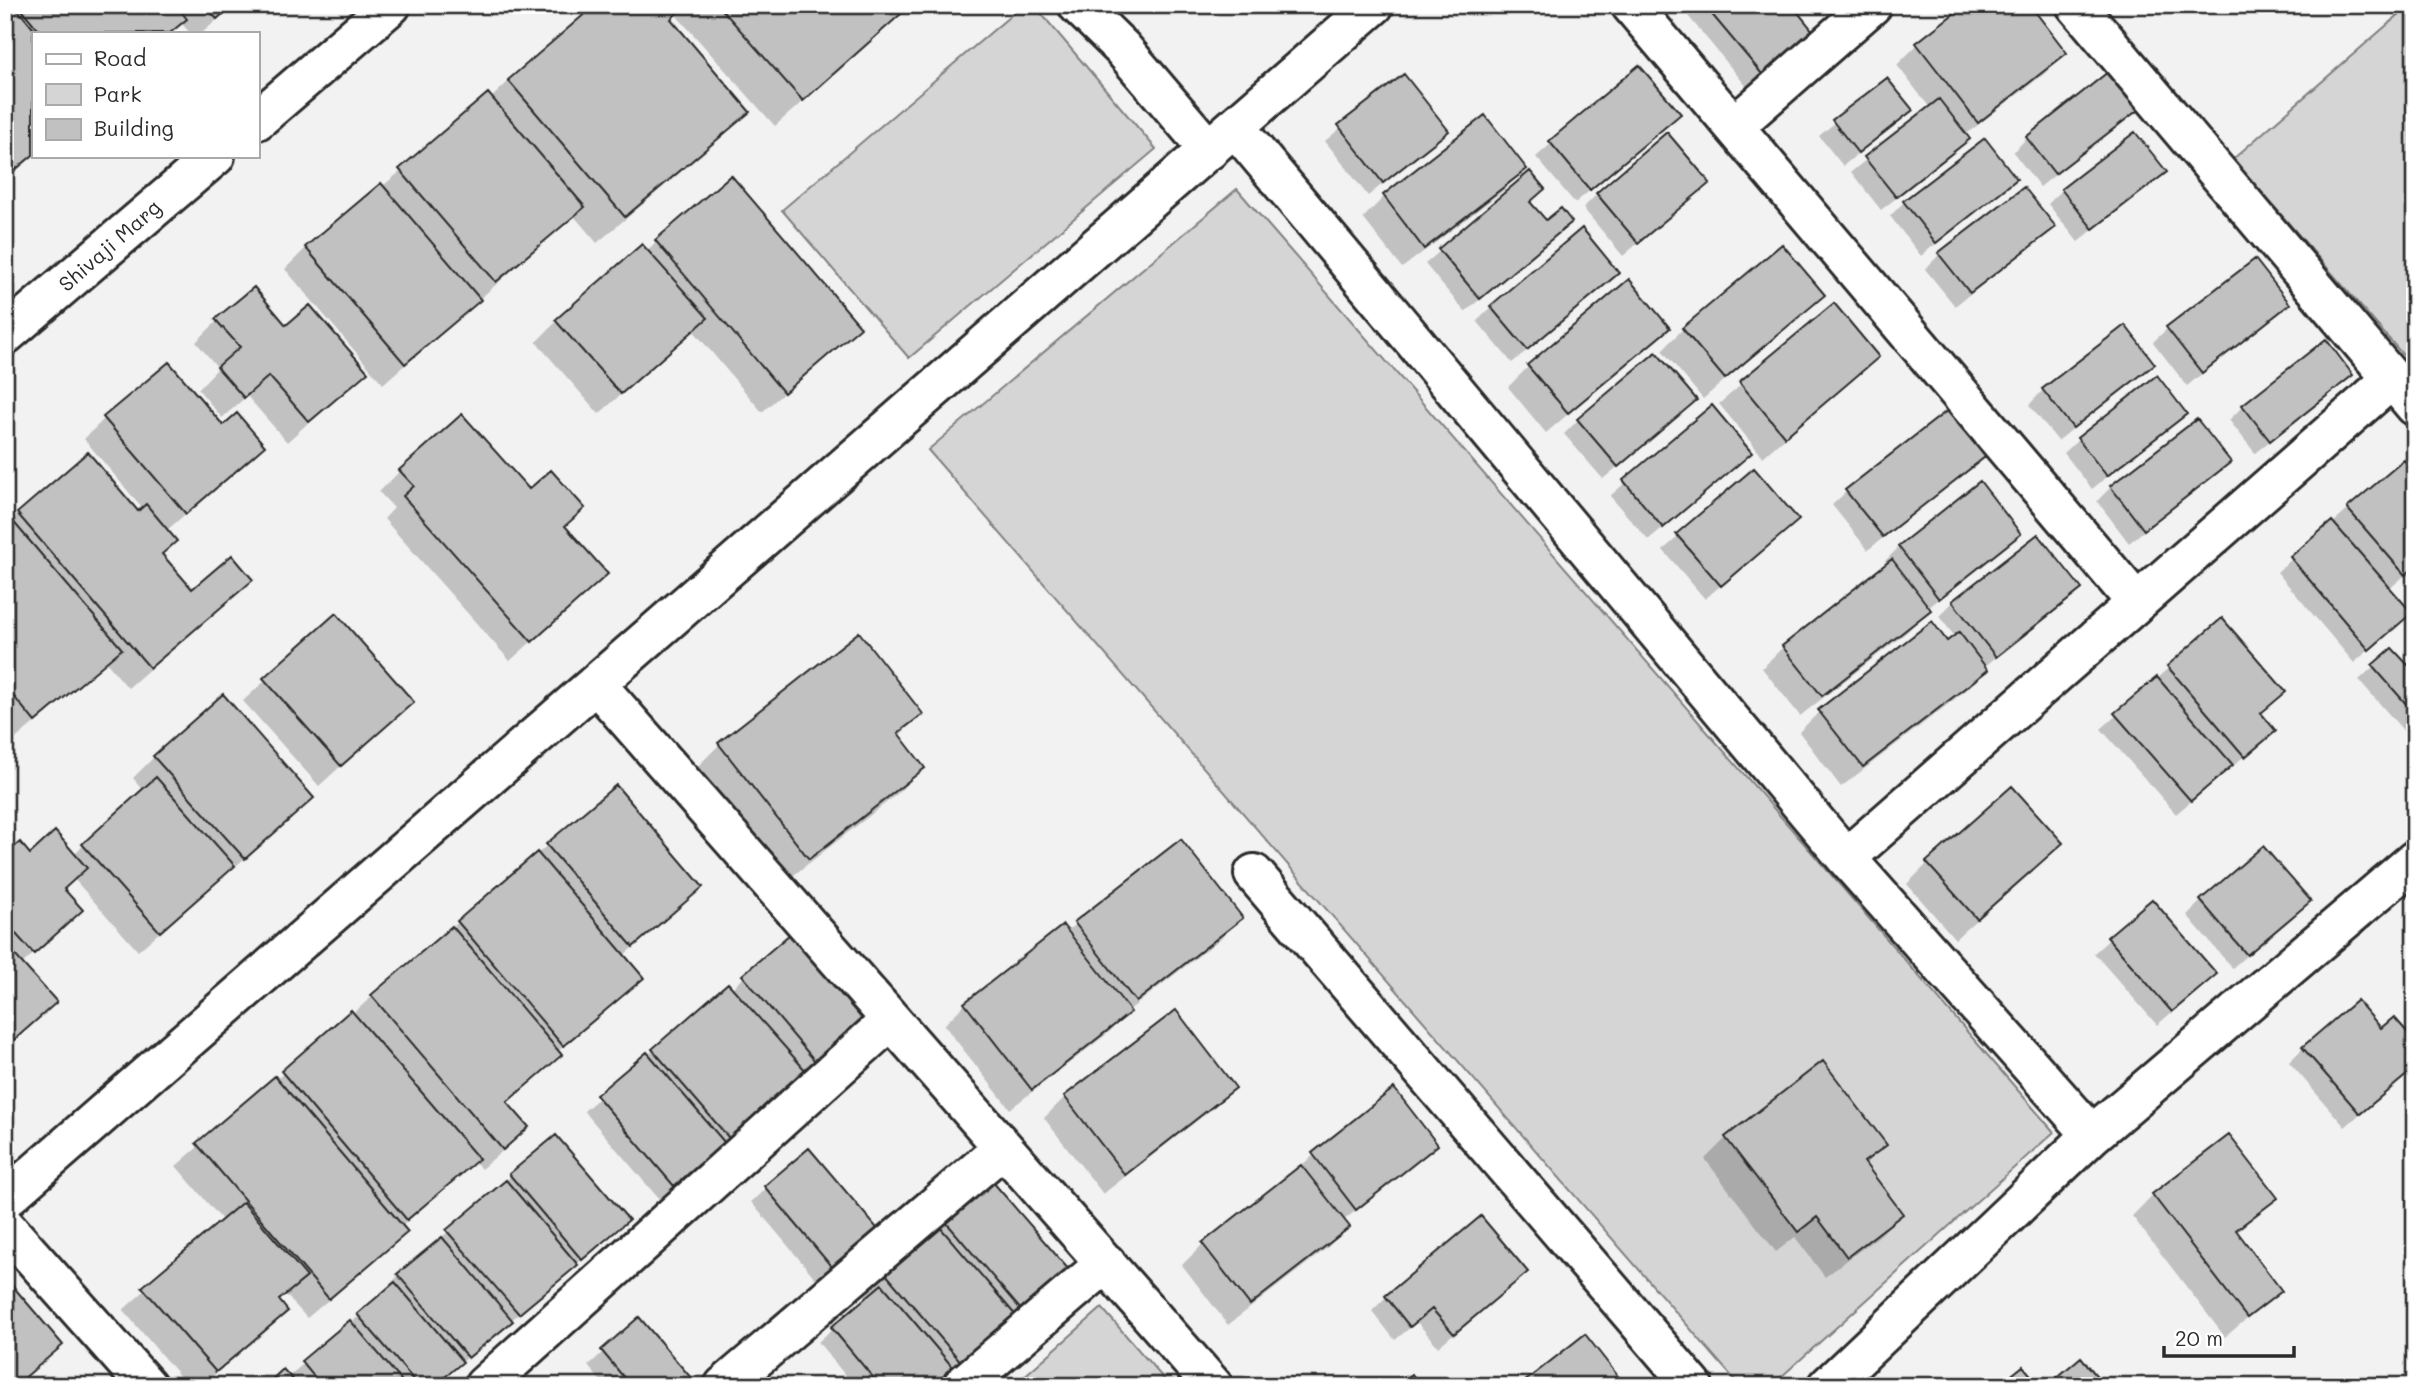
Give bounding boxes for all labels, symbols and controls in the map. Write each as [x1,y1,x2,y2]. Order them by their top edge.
legend [32,32,259,158]
text: Road [94,44,146,71]
text: Park [94,80,142,107]
text: Building [94,114,174,141]
street label: Shivaji Marg [52,193,166,297]
scale bar [2164,1314,2294,1358]
text: 20 m [2175,1324,2223,1351]

